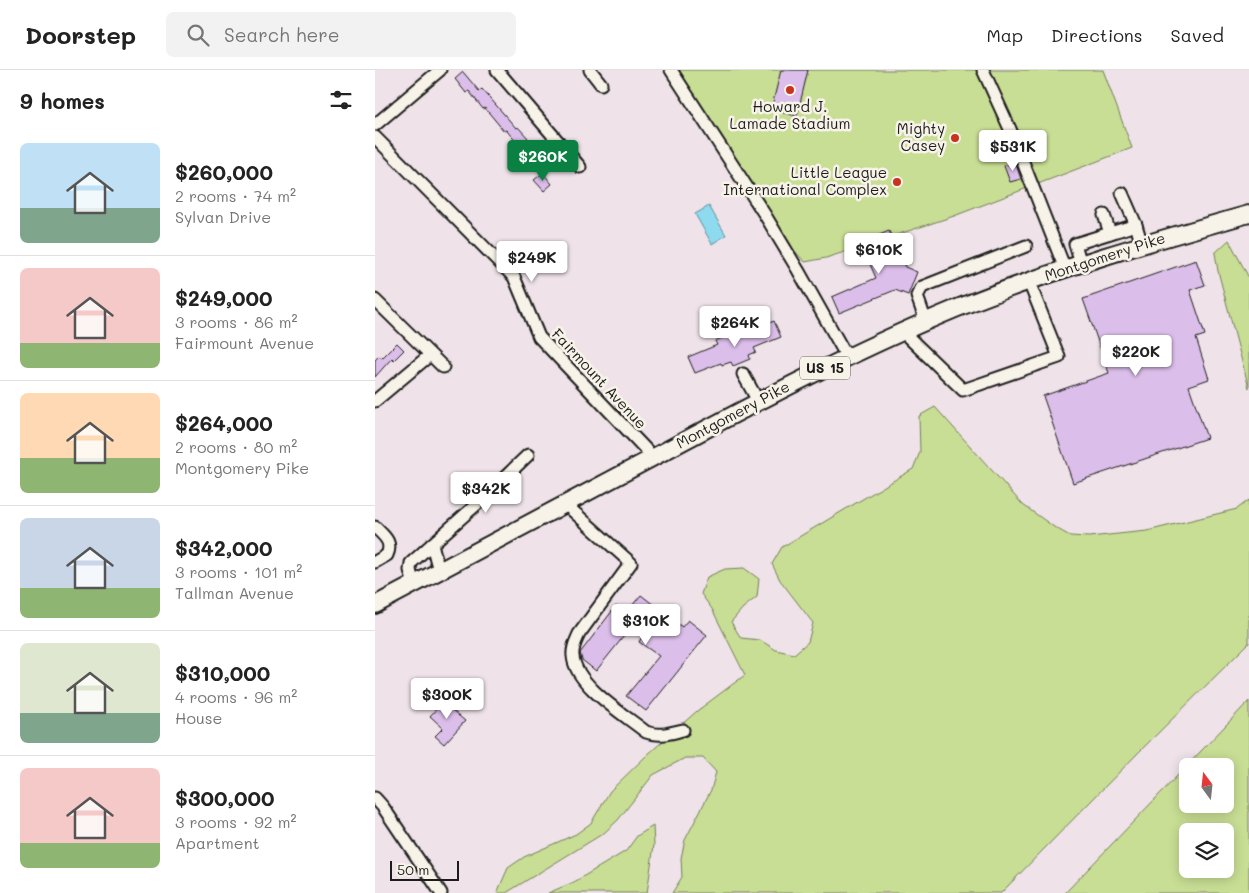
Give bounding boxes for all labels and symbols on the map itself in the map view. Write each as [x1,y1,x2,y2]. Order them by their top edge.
marker: Howard J. Lamade Stadium [784,84,796,96]
place label: Howard J. Lamade Stadium [730,96,850,133]
place label: Mighty Casey [897,118,945,155]
pin: $531K [978,129,1048,172]
marker: Mighty Casey [949,132,961,144]
pin: $260K [508,140,578,182]
place label: Little League International Complex [723,162,887,199]
marker: Little League International Complex [891,176,903,188]
street label: Montgomery Pike [1042,227,1168,285]
pin: $610K [844,232,914,275]
pin: $249K [497,240,567,283]
pin: $264K [700,306,770,348]
street label: Fairmount Avenue [548,324,652,433]
pin: $220K [1101,334,1171,377]
road number: US 15 [800,356,850,380]
street label: Montgomery Pike [672,376,793,452]
pin: $342K [451,472,521,514]
pin: $310K [611,604,681,646]
pin: $300K [412,678,482,720]
north arrow [1179,758,1234,812]
scale bar [390,858,459,881]

